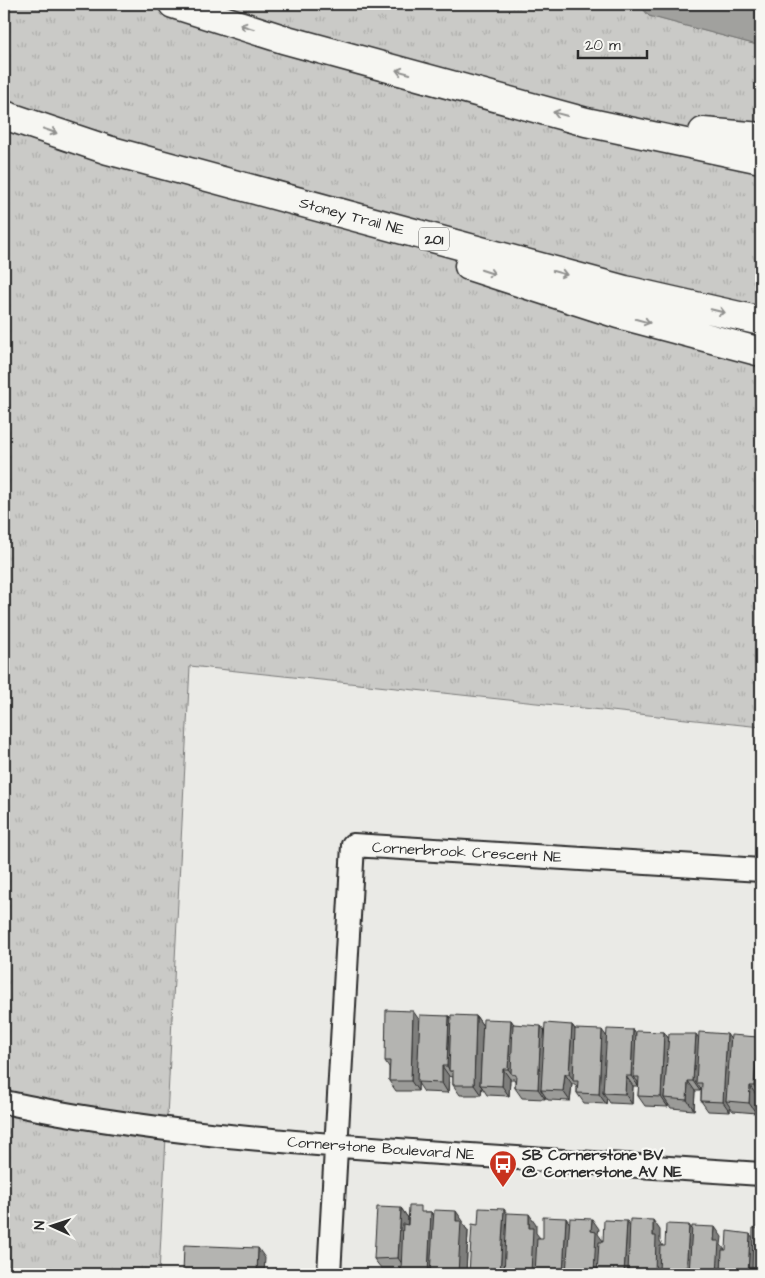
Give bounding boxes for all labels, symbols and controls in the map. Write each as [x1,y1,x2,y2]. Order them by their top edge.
one-way arrow [239,22,255,32]
scale bar [578,28,646,60]
text: 20 m [585,35,621,56]
one-way arrow [396,66,412,76]
one-way arrow [552,109,568,119]
one-way arrow [42,127,57,136]
street label: Stoney Trail NE [297,192,407,242]
road number: 201 [419,228,449,250]
one-way arrow [479,268,495,278]
one-way arrow [552,269,568,278]
one-way arrow [710,307,726,317]
one-way arrow [634,317,650,326]
street label: Cornerbrook Crescent NE [372,837,563,868]
street label: Cornerstone Boulevard NE [287,1131,475,1166]
place label: SB Cornerstone BV @ Cornerstone AV NE [521,1145,682,1183]
bus stop icon: SB Cornerstone BV @ Cornerstone AV NE [488,1149,518,1188]
north arrow [28,1200,78,1250]
text: N [30,1220,50,1230]

